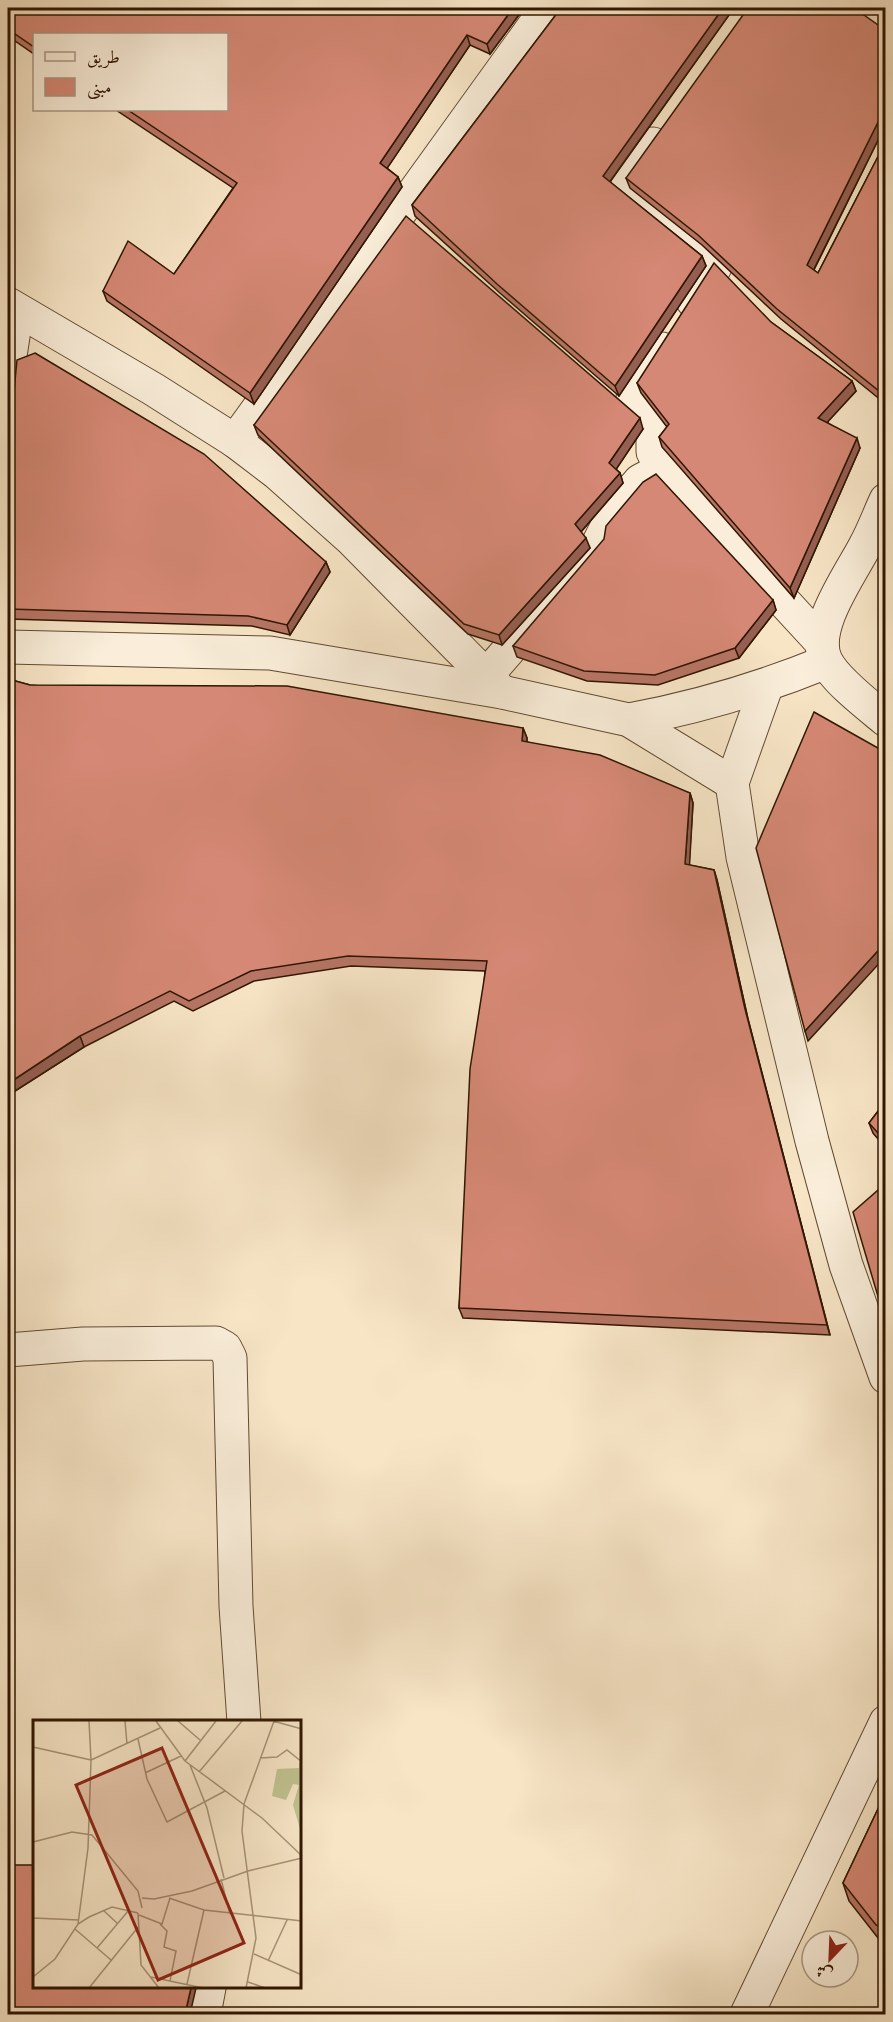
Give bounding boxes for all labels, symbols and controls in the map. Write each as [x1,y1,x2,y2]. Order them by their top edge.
legend [33,33,228,111]
text: طريق [87,45,120,69]
text: مبنى [87,75,112,100]
inset map [33,1720,302,1989]
north arrow [800,1929,860,1989]
text: ش [813,1959,836,1985]

